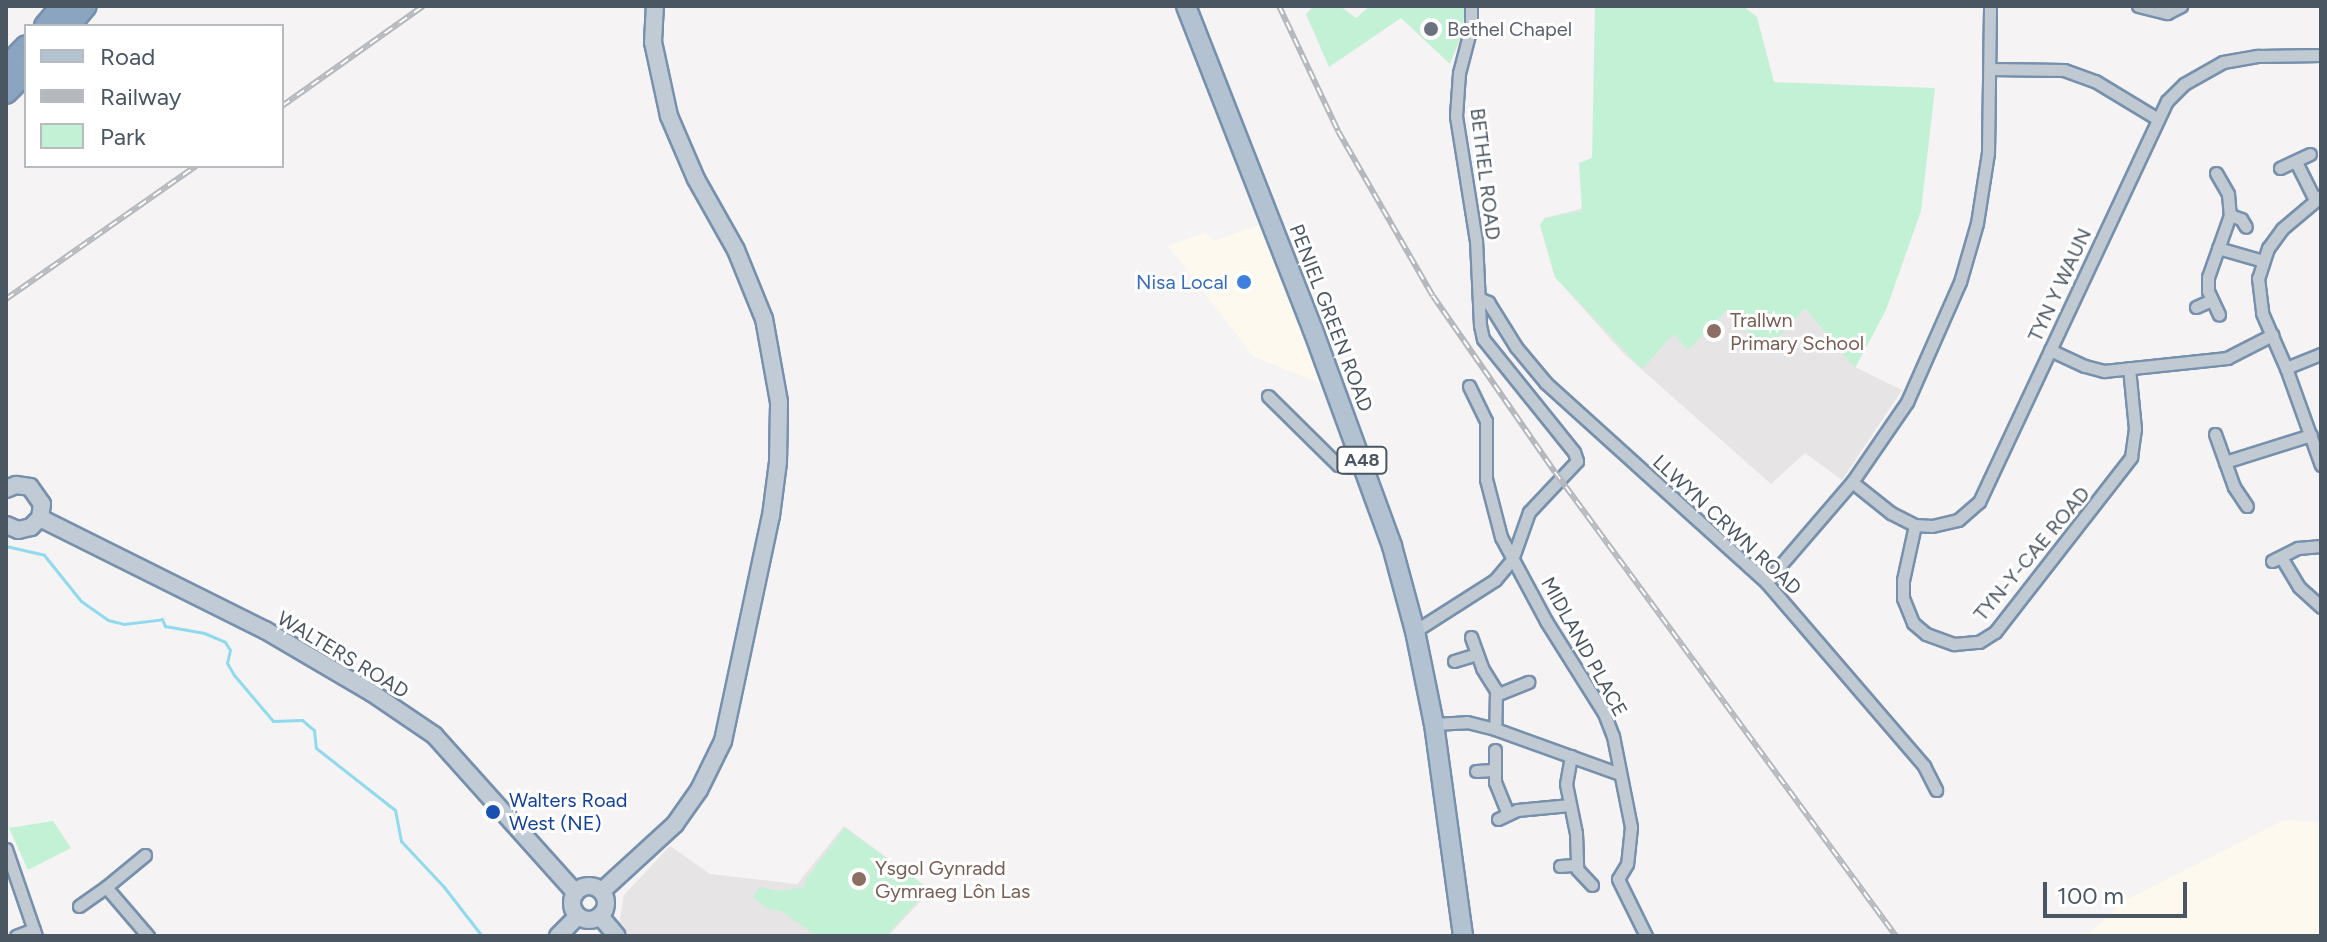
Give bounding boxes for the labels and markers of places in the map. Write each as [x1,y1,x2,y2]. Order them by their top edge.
place label: Bethel Chapel [1447,17,1572,41]
marker: Bethel Chapel [1422,20,1440,38]
place label: Nisa Local [1136,270,1228,294]
marker: Nisa Local [1235,273,1253,291]
place label: Trallwn Primary School [1730,308,1864,355]
marker: Trallwn Primary School [1705,322,1723,340]
place label: Walters Road West (NE) [509,788,627,835]
marker: Walters Road West (NE) [484,803,502,821]
place label: Ysgol Gynradd Gymraeg Lôn Las [875,856,1030,903]
marker: Ysgol Gynradd Gymraeg Lôn Las [850,870,868,888]

